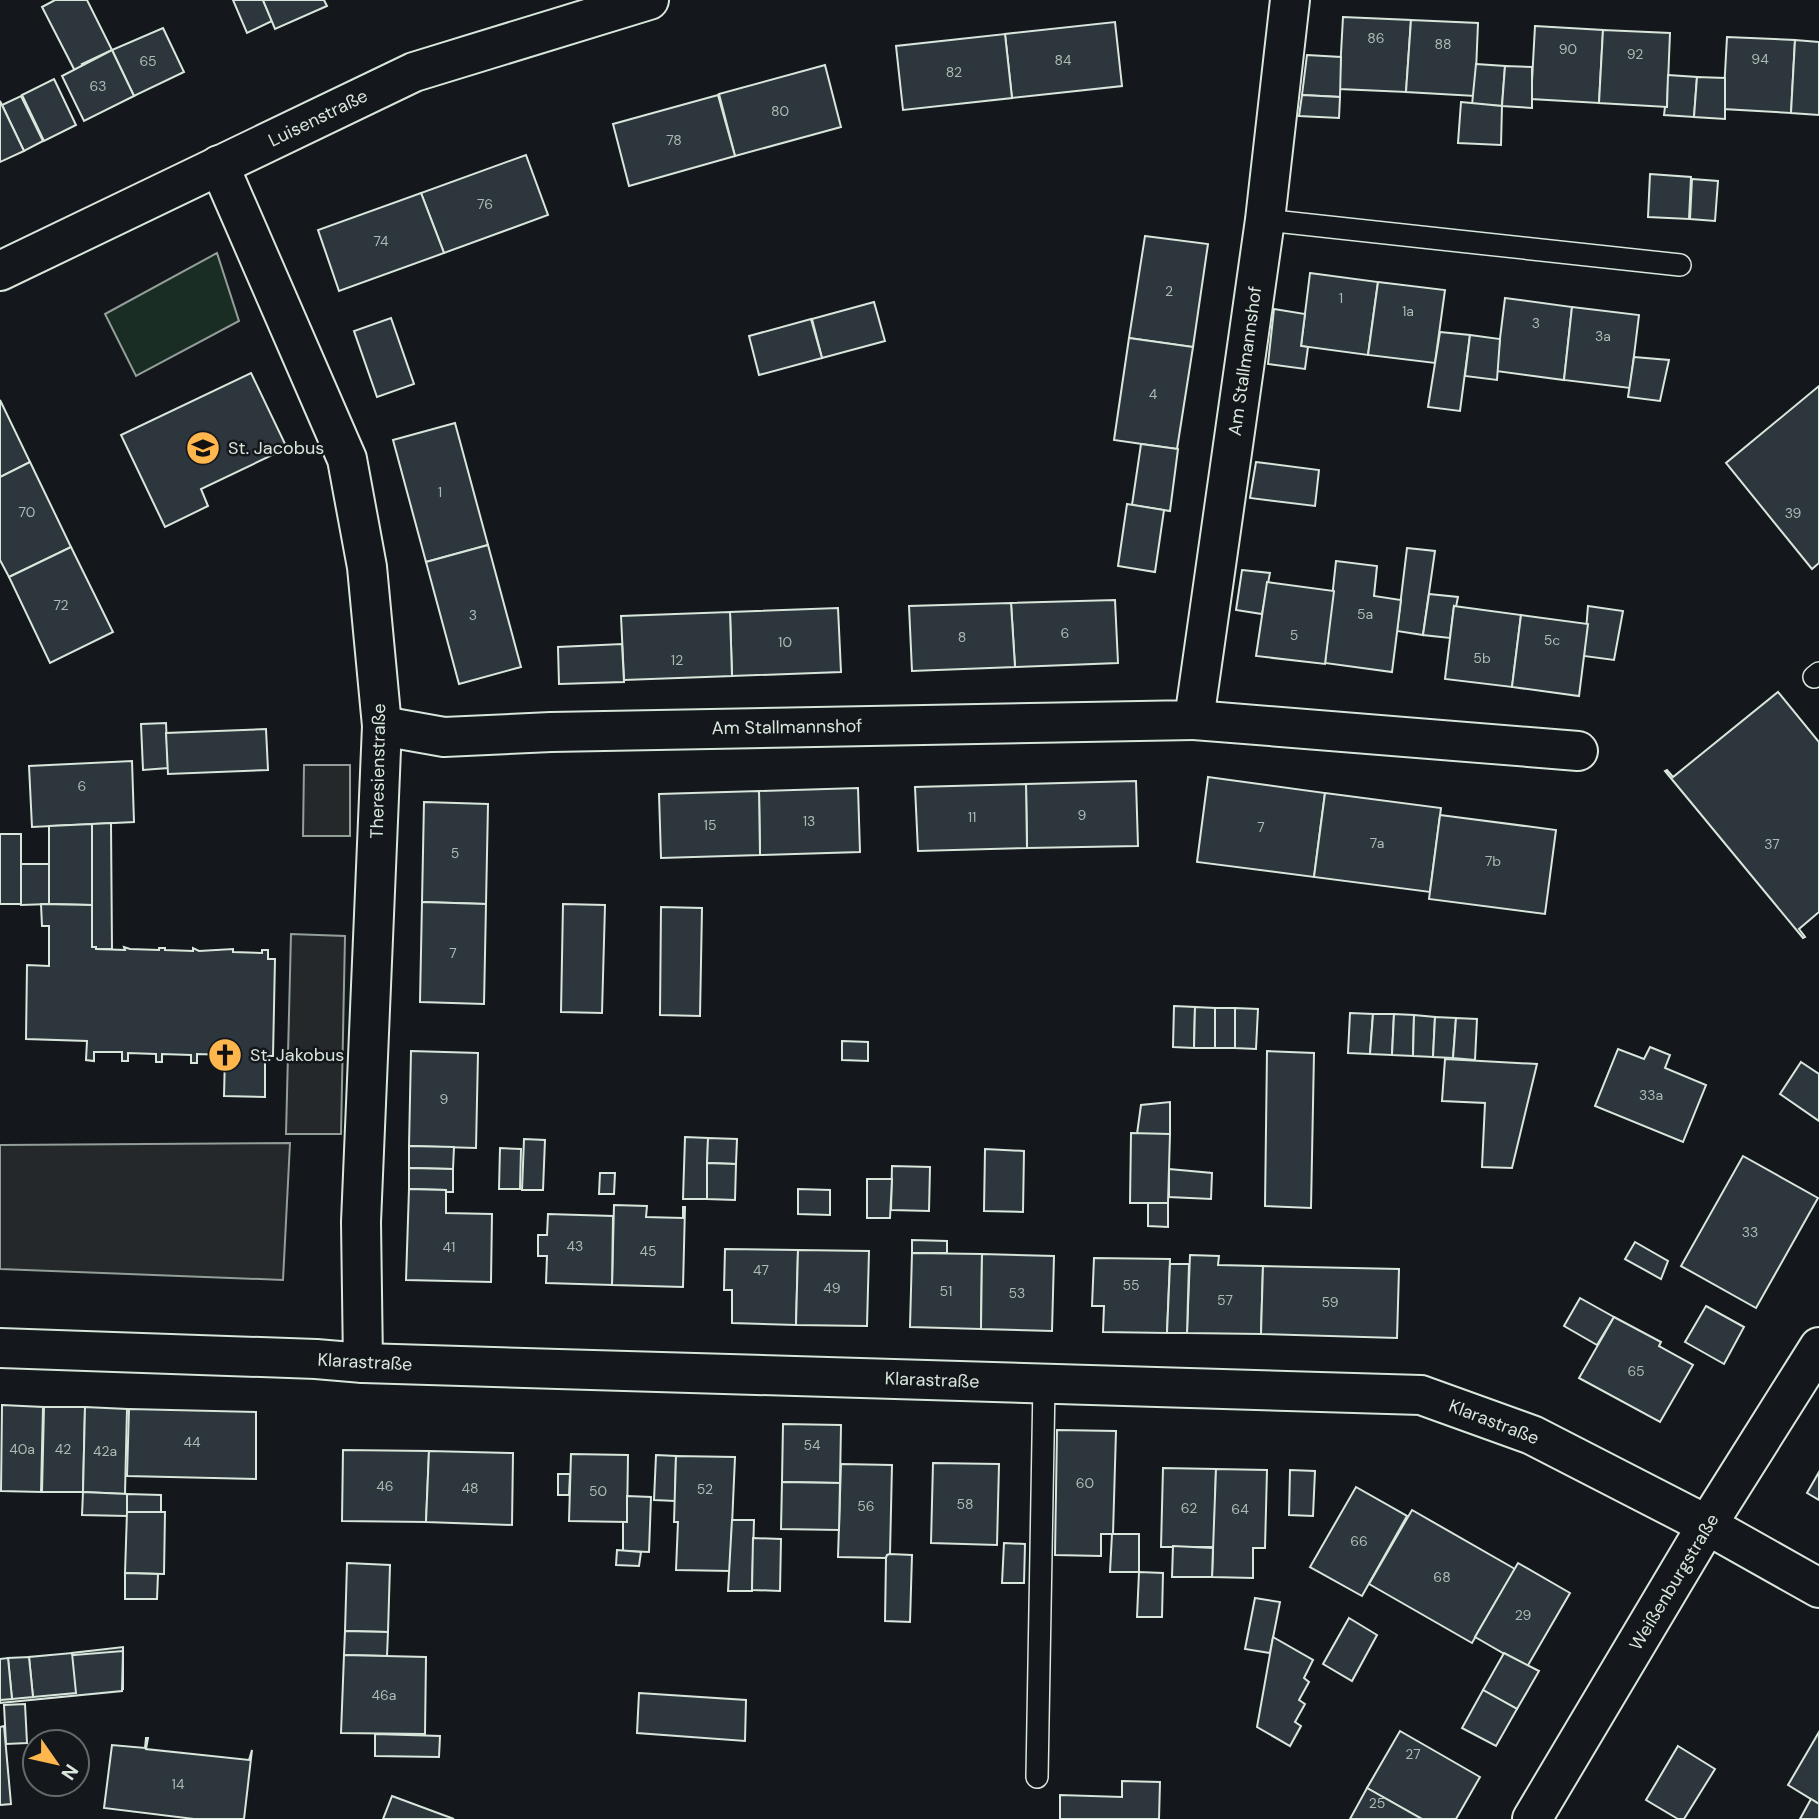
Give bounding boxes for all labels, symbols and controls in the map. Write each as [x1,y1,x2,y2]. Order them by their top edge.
house number: 86 [1367,29,1385,47]
house number: 88 [1434,35,1452,53]
house number: 90 [1559,40,1577,58]
house number: 92 [1627,45,1643,63]
house number: 94 [1751,50,1769,68]
house number: 84 [1054,51,1072,69]
house number: 65 [139,52,157,70]
house number: 82 [946,63,962,81]
house number: 63 [89,77,107,95]
street label: Luisenstraße [264,84,372,152]
house number: 80 [771,102,789,120]
house number: 78 [666,131,682,149]
house number: 76 [477,195,493,213]
house number: 74 [373,232,389,250]
house number: 2 [1165,282,1173,300]
street label: Am Stallmannshof [1223,285,1267,437]
house number: 1 [1339,289,1343,307]
house number: 1a [1402,302,1414,320]
house number: 3 [1532,314,1540,332]
house number: 3a [1595,327,1611,345]
house number: 4 [1149,385,1158,403]
school or university icon: St. Jacobus [184,429,222,467]
place label: St. Jacobus [228,436,324,460]
house number: 1 [438,483,442,501]
house number: 70 [19,503,35,521]
house number: 39 [1785,504,1802,522]
house number: 72 [53,596,69,614]
house number: 5a [1357,605,1373,623]
house number: 3 [469,606,477,624]
house number: 6 [1061,624,1069,642]
house number: 5 [1290,626,1298,644]
house number: 8 [958,628,966,646]
house number: 5c [1544,631,1560,649]
house number: 10 [778,633,792,651]
house number: 5b [1473,649,1491,667]
house number: 12 [671,651,683,669]
street label: Theresienstraße [365,703,391,839]
street label: Am Stallmannshof [711,714,863,740]
house number: 6 [78,777,86,795]
house number: 9 [1078,806,1087,824]
house number: 11 [968,808,976,826]
house number: 13 [803,812,815,830]
house number: 15 [704,816,716,834]
house number: 7 [1257,818,1265,836]
house number: 7a [1370,834,1384,852]
house number: 37 [1764,835,1780,853]
house number: 5 [451,844,459,862]
house number: 7b [1485,852,1501,870]
house number: 7 [449,944,457,962]
church icon: St. Jakobus [206,1036,244,1074]
place label: St. Jakobus [250,1043,344,1067]
house number: 33a [1639,1086,1663,1104]
house number: 9 [440,1090,449,1108]
house number: 33 [1742,1223,1758,1241]
house number: 43 [567,1237,583,1255]
house number: 41 [443,1238,455,1256]
house number: 45 [639,1242,657,1260]
house number: 47 [753,1261,769,1279]
house number: 55 [1122,1276,1140,1294]
house number: 49 [823,1279,841,1297]
house number: 51 [940,1282,952,1300]
house number: 53 [1009,1284,1025,1302]
house number: 57 [1217,1291,1233,1309]
house number: 59 [1322,1293,1339,1311]
street label: Klarastraße [317,1348,413,1376]
house number: 65 [1627,1362,1645,1380]
street label: Klarastraße [884,1366,980,1394]
street label: Klarastraße [1445,1394,1543,1450]
house number: 44 [184,1433,201,1451]
house number: 54 [803,1436,821,1454]
house number: 40a [9,1440,35,1458]
house number: 42 [55,1440,71,1458]
house number: 42a [93,1442,117,1460]
house number: 60 [1076,1474,1094,1492]
house number: 46 [376,1477,394,1495]
house number: 48 [461,1479,479,1497]
house number: 52 [697,1480,713,1498]
house number: 50 [589,1482,607,1500]
house number: 58 [956,1495,974,1513]
house number: 56 [857,1497,875,1515]
house number: 62 [1181,1499,1197,1517]
house number: 64 [1231,1500,1249,1518]
street label: Weißenburgstraße [1624,1509,1724,1655]
house number: 66 [1350,1532,1368,1550]
house number: 68 [1433,1568,1451,1586]
house number: 29 [1515,1606,1532,1624]
house number: 46a [372,1686,396,1704]
north arrow [21,1728,91,1798]
house number: 27 [1405,1745,1421,1763]
text: N [55,1759,84,1785]
house number: 14 [172,1775,185,1793]
house number: 25 [1369,1794,1385,1812]

